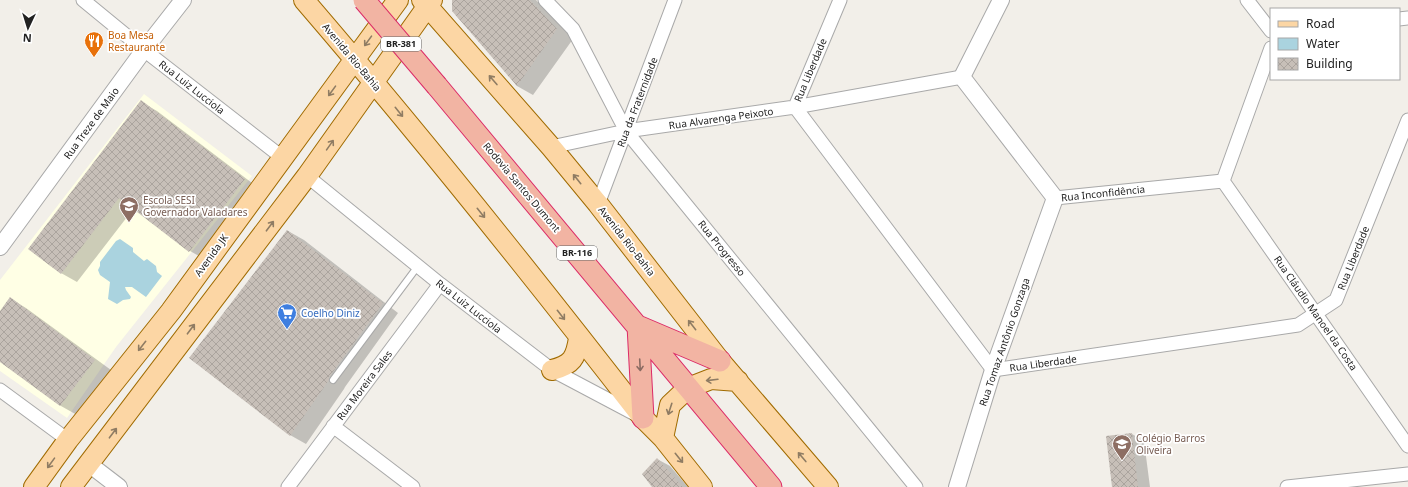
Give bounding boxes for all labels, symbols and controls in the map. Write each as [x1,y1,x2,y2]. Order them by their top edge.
north arrow [8,8,48,48]
legend [1270,8,1400,80]
text: Road [1306,15,1335,32]
street label: Avenida Rio-Bahia [319,20,385,94]
place label: Boa Mesa Restaurante [108,28,165,54]
restaurant icon: Boa Mesa Restaurante [83,30,105,58]
text: N [22,31,32,46]
one-way arrow [364,35,372,46]
text: Water [1306,35,1340,52]
street label: Rua Liberdade [790,36,830,104]
road number: BR-381 [381,37,421,51]
street label: Rua da Fraternidade [613,55,661,149]
text: Building [1306,55,1353,72]
street label: Rua Luiz Lucciola [156,57,228,117]
one-way arrow [488,75,497,86]
street label: Rua Treze de Maio [60,84,122,162]
one-way arrow [328,85,336,96]
street label: Rua Alvarenga Peixoto [668,104,774,132]
one-way arrow [394,107,403,117]
one-way arrow [326,139,334,150]
street label: Rodovia Santos Dumont [480,139,564,235]
one-way arrow [573,173,582,184]
street label: Rua Inconfidência [1060,182,1146,204]
place label: Escola SESI Governador Valadares [143,193,248,219]
school or university icon: Escola SESI Governador Valadares [118,195,140,223]
street label: Avenida Rio-Bahia [595,203,659,279]
one-way arrow [476,207,485,218]
street label: Rua Progresso [695,217,749,279]
one-way arrow [266,220,274,231]
street label: Rua Liberdade [1334,224,1372,292]
street label: Avenida JK [191,230,232,279]
road number: BR-116 [557,246,597,260]
street label: Rua Cláudio Manoel da Costa [1271,253,1361,373]
street label: Rua Luiz Lucciola [433,276,505,336]
street label: Rua Tomaz Antônio Gonzaga [975,276,1033,408]
supermarket icon: Coelho Diniz [276,302,298,330]
place label: Coelho Diniz [301,306,360,320]
one-way arrow [557,309,566,320]
one-way arrow [688,320,697,331]
one-way arrow [187,324,195,335]
one-way arrow [138,341,147,352]
street label: Rua Moreira Sales [333,347,395,423]
street label: Rua Liberdade [1009,351,1078,375]
one-way arrow [637,358,644,371]
one-way arrow [706,377,719,384]
one-way arrow [665,403,673,415]
one-way arrow [108,427,117,438]
place label: Colégio Barros Oliveira [1136,431,1205,457]
school or university icon: Colégio Barros Oliveira [1111,433,1133,461]
one-way arrow [798,452,807,463]
one-way arrow [675,453,684,464]
one-way arrow [47,458,55,469]

